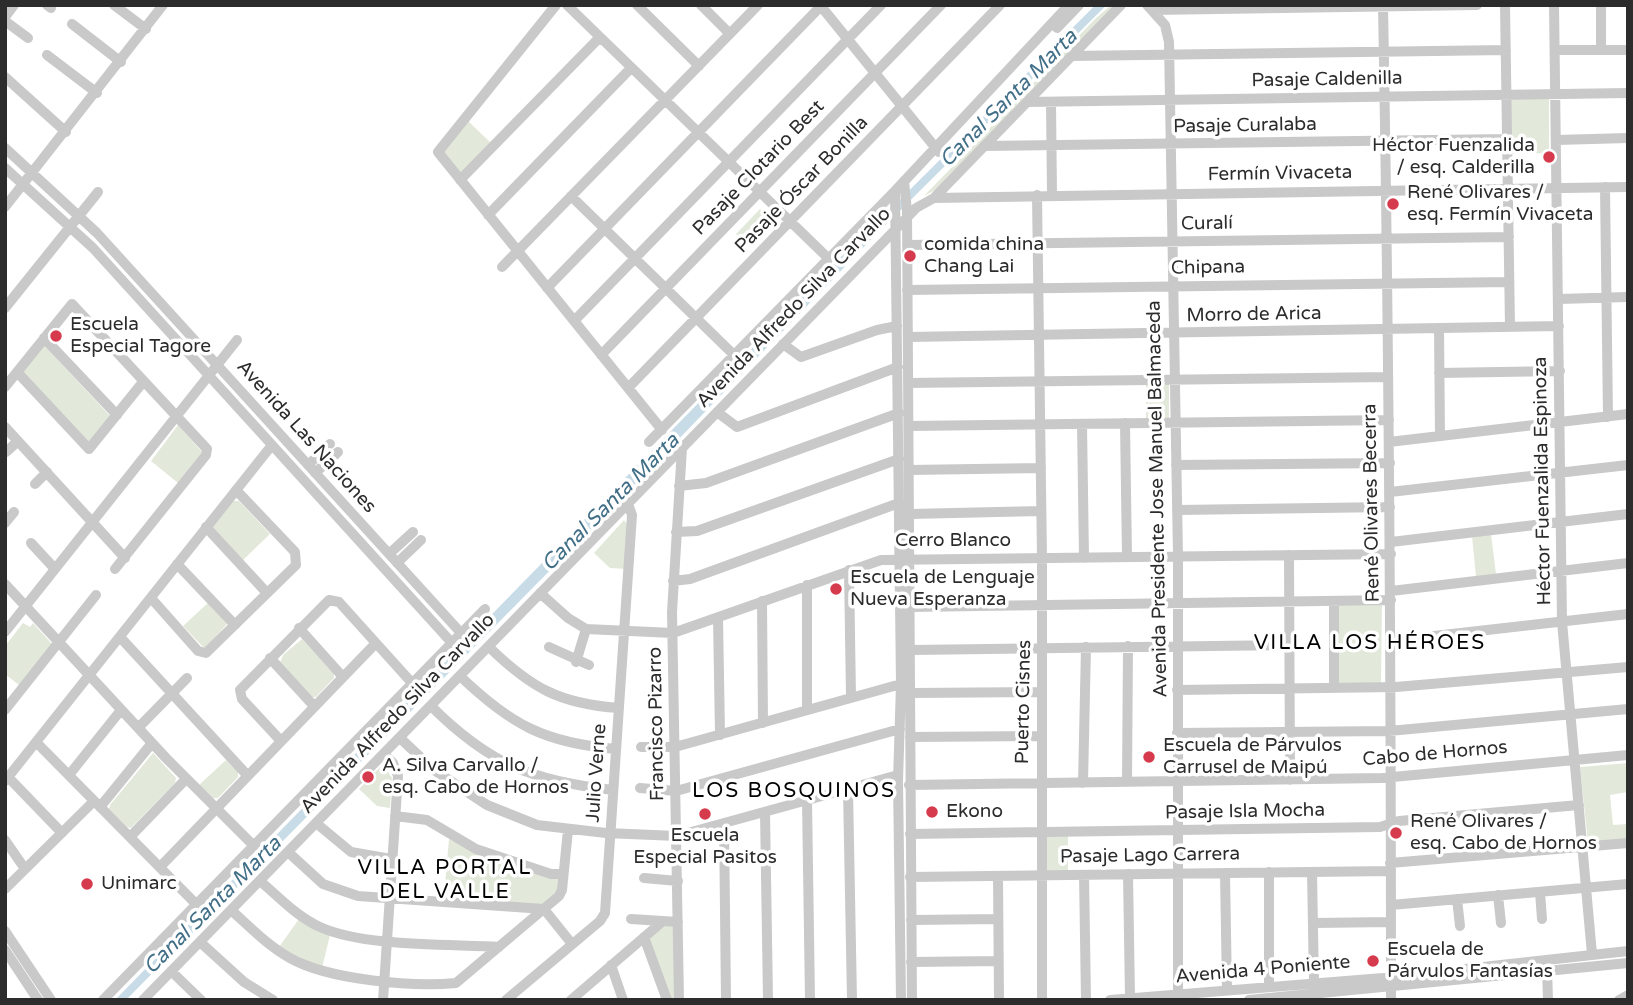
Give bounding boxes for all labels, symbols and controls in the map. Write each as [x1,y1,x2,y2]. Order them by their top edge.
water label: Canal Santa Marta [935,25,1083,173]
street label: Pasaje Caldenilla [1251,67,1403,93]
street label: Pasaje Clotario Best [689,96,829,240]
street label: Pasaje Óscar Bonilla [731,112,873,258]
street label: Pasaje Curalaba [1173,113,1317,139]
place label: Héctor Fuenzalida / esq. Calderilla [1372,135,1535,179]
marker: Héctor Fuenzalida / esq. Calderilla [1541,149,1557,165]
street label: Fermín Vivaceta [1208,161,1352,187]
place label: René Olivares / esq. Fermín Vivaceta [1407,182,1593,226]
marker: René Olivares / esq. Fermín Vivaceta [1385,196,1401,212]
street label: Avenida Alfredo Silva Carvallo [692,203,896,413]
street label: Curalí [1181,212,1233,236]
place label: comida china Chang Lai [924,234,1044,278]
marker: comida china Chang Lai [902,248,918,264]
street label: Chipana [1171,256,1245,280]
street label: Avenida Presidente Jose Manuel Balmaceda [1143,300,1173,698]
street label: Morro de Arica [1186,302,1322,328]
place label: Escuela Especial Tagore [70,314,211,358]
marker: Escuela Especial Tagore [48,328,64,344]
street label: Avenida Las Naciones [231,356,381,518]
street label: Héctor Fuenzalida Espinoza [1529,356,1557,606]
street label: René Olivares Becerra [1359,404,1385,602]
water label: Canal Santa Marta [537,429,685,577]
street label: Cerro Blanco [895,530,1011,552]
place label: Escuela de Lenguaje Nueva Esperanza [850,567,1035,611]
marker: Escuela de Lenguaje Nueva Esperanza [828,581,844,597]
street label: Avenida Alfredo Silva Carvallo [296,609,500,819]
district label: VILLA LOS HÉROES [1256,630,1484,656]
street label: Puerto Cisnes [1012,640,1036,764]
street label: Francisco Pizarro [644,647,670,801]
street label: Julio Verne [582,723,612,823]
place label: Escuela de Párvulos Carrusel de Maipú [1163,735,1342,779]
street label: Cabo de Hornos [1362,736,1508,772]
marker: Escuela de Párvulos Carrusel de Maipú [1141,749,1157,765]
place label: A. Silva Carvallo / esq. Cabo de Hornos [382,755,569,799]
marker: A. Silva Carvallo / esq. Cabo de Hornos [360,769,376,785]
district label: LOS BOSQUINOS [694,778,894,804]
street label: Pasaje Isla Mocha [1165,799,1325,825]
place label: Ekono [946,801,1003,823]
marker: Ekono [924,804,940,820]
marker: Escuela Especial Pasitos [697,806,713,822]
place label: René Olivares / esq. Cabo de Hornos [1410,811,1597,855]
place label: Escuela Especial Pasitos [633,825,777,869]
marker: René Olivares / esq. Cabo de Hornos [1388,825,1404,841]
water label: Canal Santa Marta [139,832,287,980]
street label: Pasaje Lago Carrera [1060,843,1240,869]
district label: VILLA PORTAL DEL VALLE [359,855,531,905]
place label: Unimarc [101,873,177,895]
marker: Unimarc [79,876,95,892]
place label: Escuela de Párvulos Fantasías [1387,939,1553,983]
street label: Avenida 4 Poniente [1175,951,1351,989]
marker: Escuela de Párvulos Fantasías [1365,953,1381,969]

